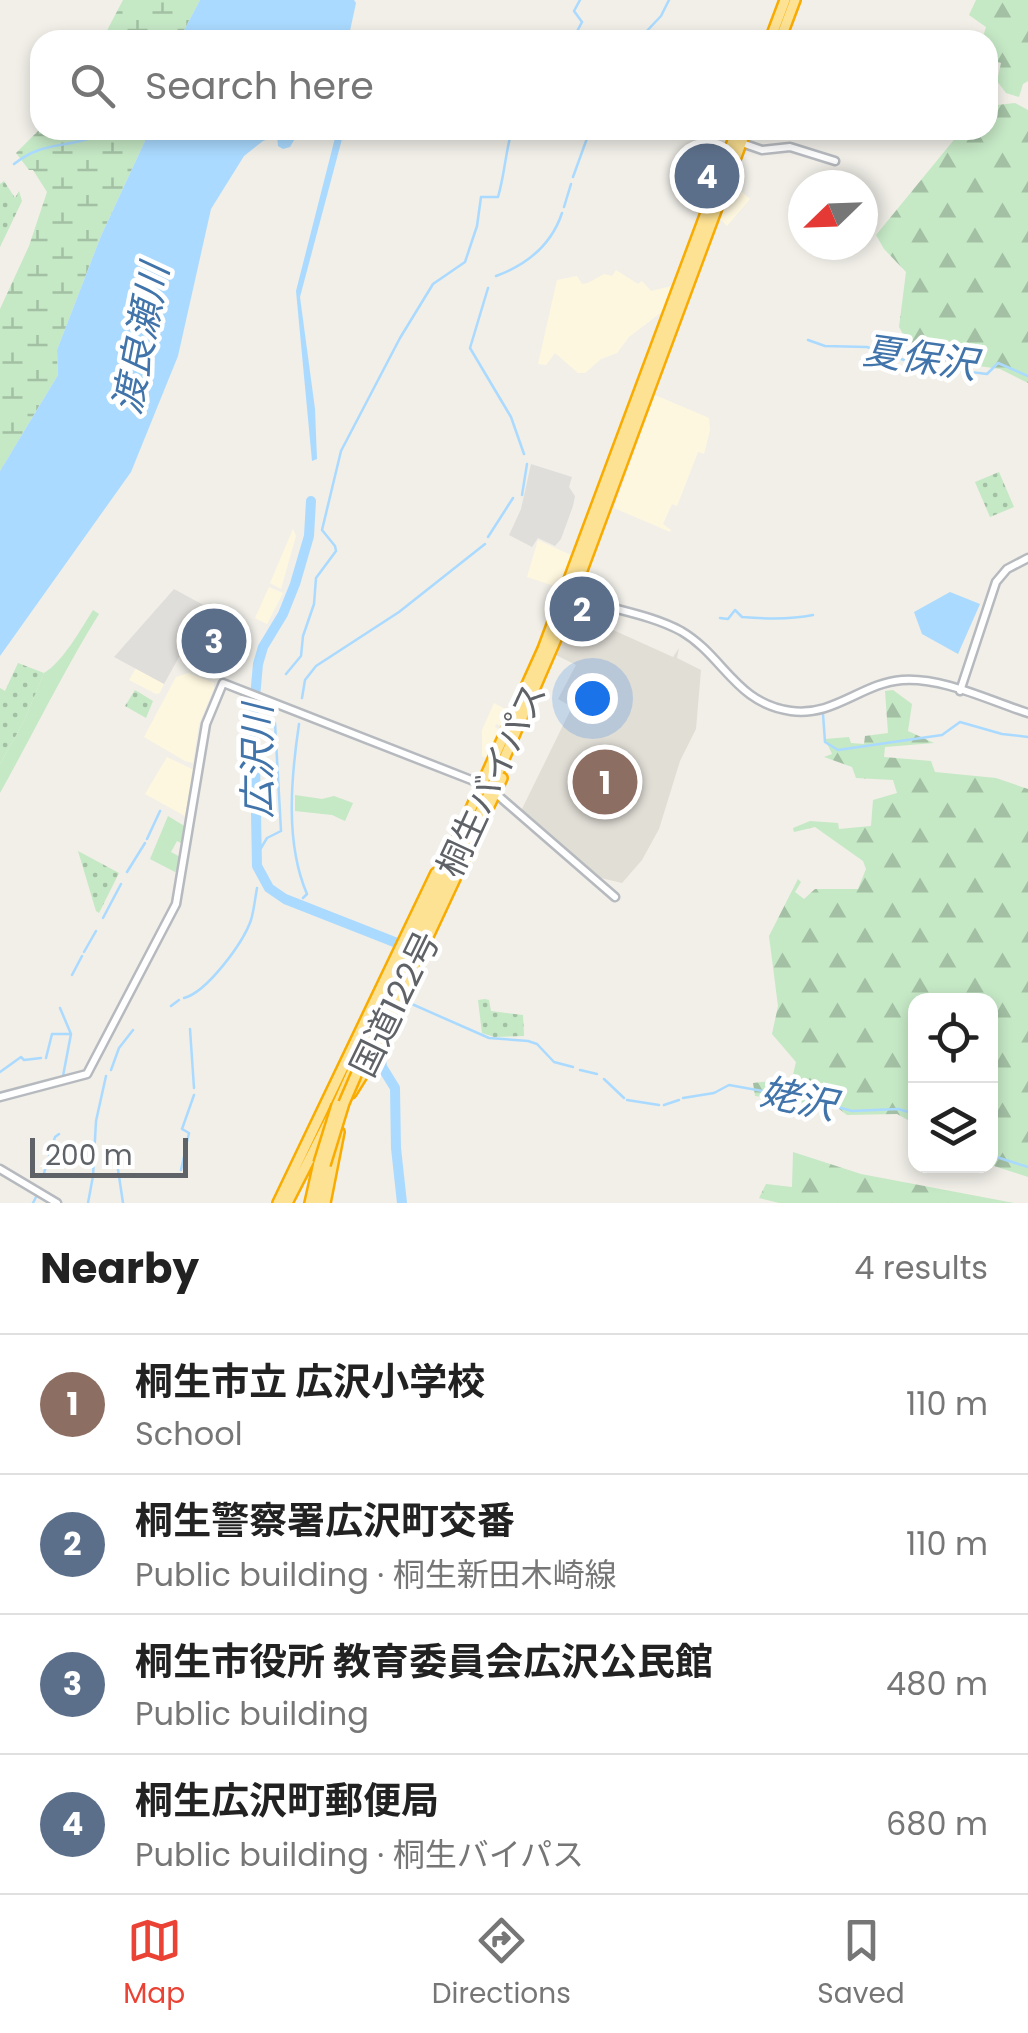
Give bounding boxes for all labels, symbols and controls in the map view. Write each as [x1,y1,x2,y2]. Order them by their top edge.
search box [30,30,998,140]
icon: search [65,58,120,113]
text: Search here [145,59,374,112]
pin: 4 [674,138,740,214]
north arrow [788,170,878,260]
water label: 渡良瀬川 [100,255,182,419]
water label: 夏保沢 [860,323,985,392]
pin: 2 [550,572,614,646]
pin: 3 [182,604,246,678]
your location [567,673,618,724]
street label: 桐生バイパス [425,675,558,885]
water label: 広沢川 [231,700,284,818]
pin: 1 [572,744,638,820]
street label: 国道122号 [338,923,451,1085]
map controls [908,993,998,1173]
button: locate [908,993,998,1083]
water label: 姥沢 [755,1065,846,1133]
button: layers [908,1083,998,1173]
scale bar [30,1133,188,1178]
text: 200 m [45,1136,133,1175]
text: Nearby [40,1239,199,1298]
text: 4 results [854,1245,988,1290]
text: 桐生市立 広沢小学校 [135,1355,485,1408]
text: 1 [66,1381,79,1426]
text: 110 m [906,1381,988,1426]
text: School [135,1411,243,1456]
text: 桐生警察署広沢町交番 [135,1494,515,1547]
text: 2 [63,1521,82,1566]
text: 110 m [906,1521,988,1566]
text: Public building · 桐生新田木崎線 [135,1552,617,1597]
text: 桐生市役所 教育委員会広沢公民館 [135,1635,713,1688]
text: 3 [63,1661,82,1706]
text: 480 m [886,1661,988,1706]
text: Public building [135,1691,369,1736]
text: 桐生広沢町郵便局 [135,1774,439,1827]
text: 4 [62,1801,83,1846]
text: 680 m [886,1801,988,1846]
text: Public building · 桐生バイパス [135,1832,584,1877]
tab: Map [123,1913,185,2015]
tab: Directions [432,1913,571,2015]
tab: Saved [817,1913,905,2015]

